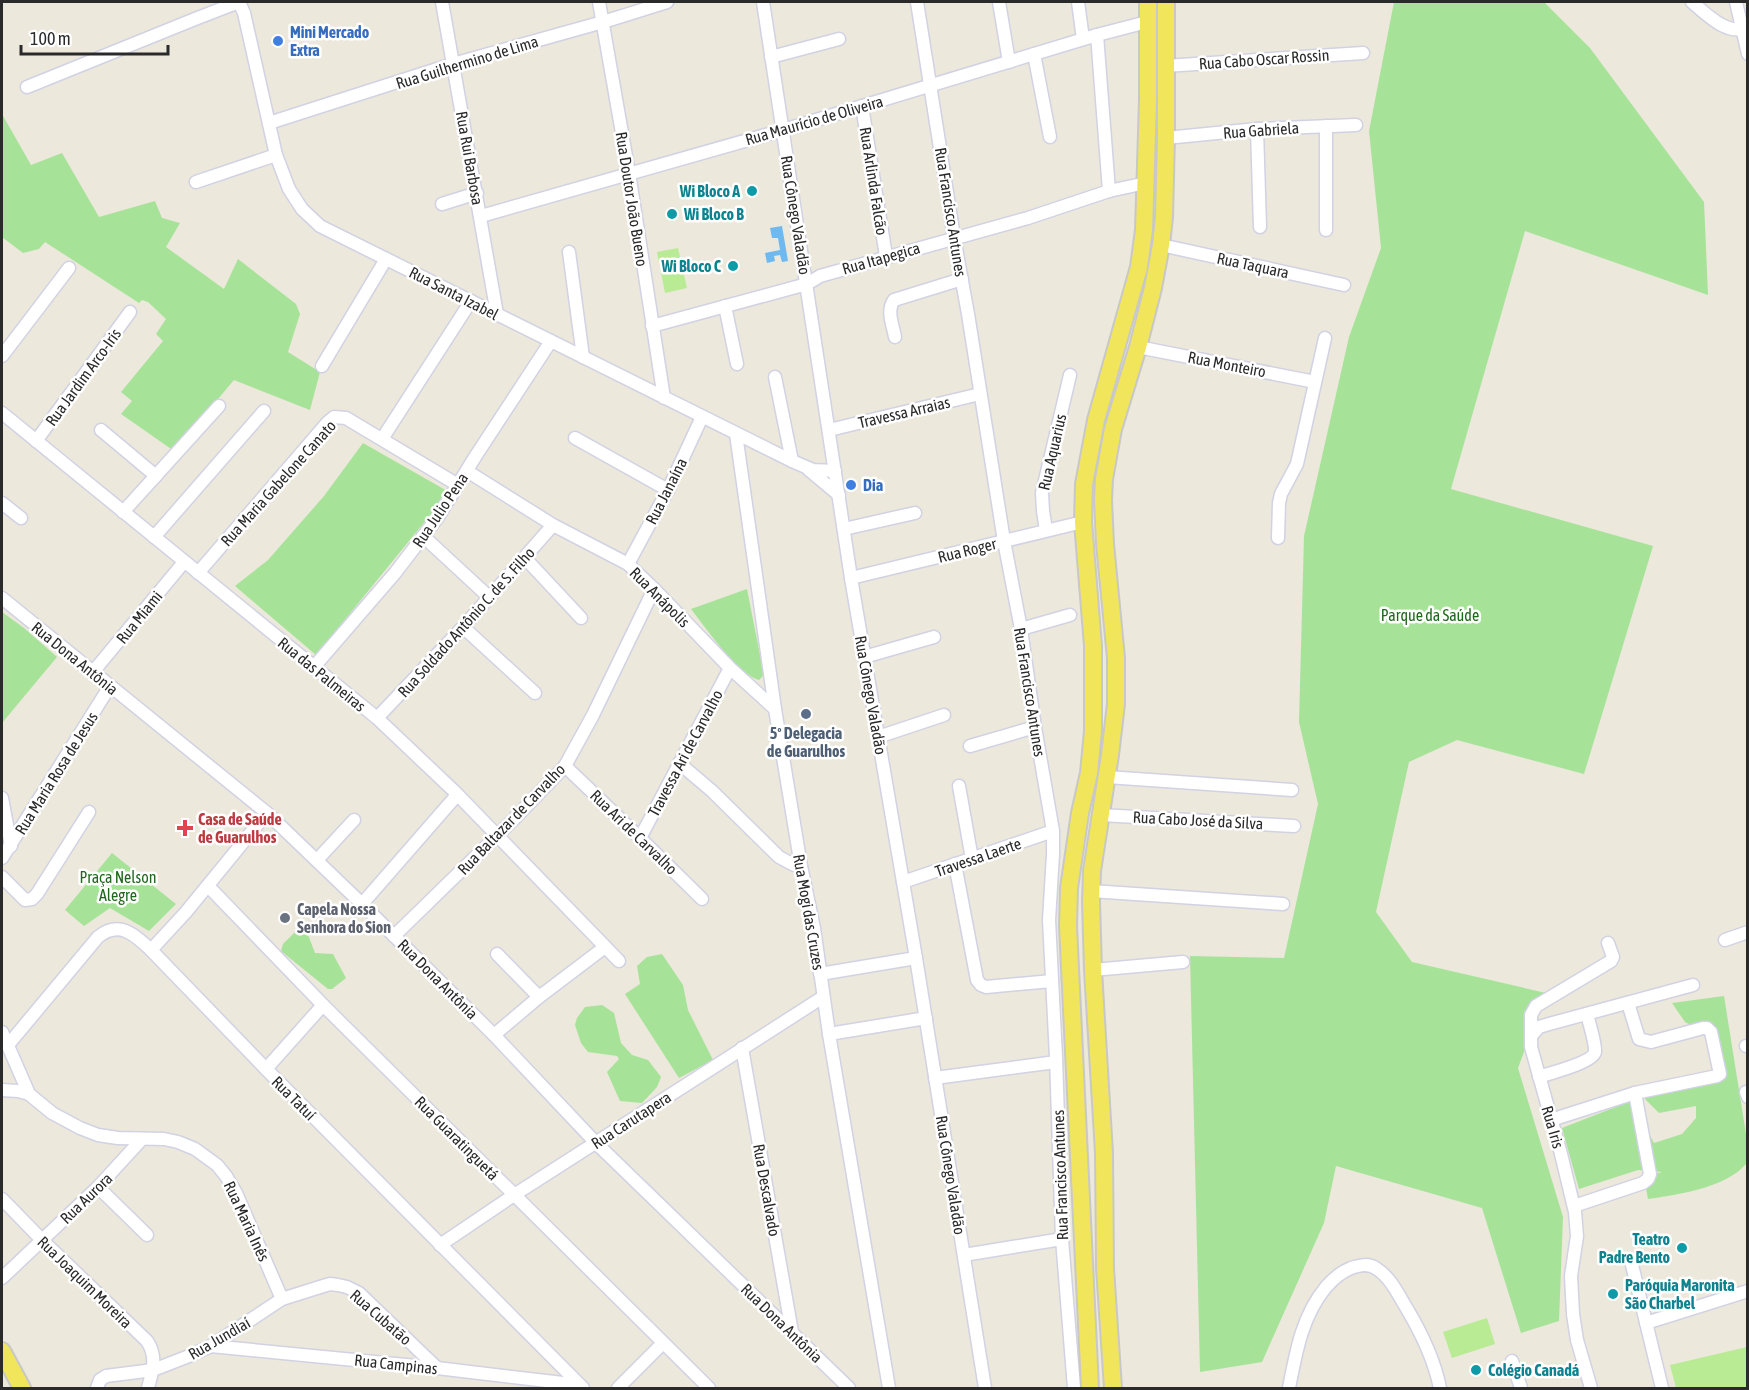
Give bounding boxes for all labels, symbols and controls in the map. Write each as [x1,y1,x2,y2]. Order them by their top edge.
scale bar [21,18,168,56]
place label: Mini Mercado Extra [290,23,370,59]
text: 100 m [30,28,71,49]
street label: Rua Guilhermino de Lima [394,32,540,92]
marker: Mini Mercado Extra [271,34,285,48]
street label: Rua Cabo Oscar Rossin [1198,45,1330,73]
street label: Rua Maurício de Oliveira [743,92,885,148]
street label: Rua Rui Barbosa [453,110,487,206]
street label: Rua Gabriela [1222,118,1300,142]
street label: Rua Arlinda Falcão [857,126,891,236]
street label: Rua Doutor João Bueno [612,130,652,268]
street label: Rua Francisco Antunes [932,146,970,278]
street label: Rua Cônego Valadão [777,154,814,276]
place label: Wi Bloco A [679,182,740,200]
marker: Wi Bloco A [745,184,759,198]
place label: Wi Bloco B [683,205,744,223]
marker: Wi Bloco B [665,207,679,221]
street label: Rua Itapegica [840,238,922,279]
street label: Rua Taquara [1215,249,1291,282]
place label: Wi Bloco C [661,257,722,275]
marker: Wi Bloco C [726,259,740,273]
street label: Rua Santa Izabel [406,263,502,324]
street label: Rua Jardim Arco-Iris [42,325,125,429]
street label: Rua Monteiro [1187,348,1267,380]
street label: Travessa Arraias [856,393,952,431]
street label: Rua Aquarius [1034,412,1071,492]
street label: Rua Maria Gabelone Canato [217,416,339,550]
street label: Rua Janaína [642,455,690,527]
street label: Rua Julio Pena [408,469,472,551]
place label: Dia [863,476,883,494]
marker: Dia [844,478,858,492]
street label: Rua Roger [936,534,999,567]
street label: Rua Soldado Antônio C. de S. Filho [394,543,538,701]
street label: Rua Anápolis [626,563,694,632]
street label: Rua Miami [112,587,166,647]
park label: Parque da Saúde [1381,606,1479,625]
street label: Rua Dona Antônia [28,618,122,698]
street label: Rua Francisco Antunes [1011,626,1049,758]
street label: Rua das Palmeiras [275,633,370,715]
street label: Rua Cônego Valadão [851,634,890,756]
street label: Travessa Ari de Carvalho [644,687,726,819]
marker: 5º Delegacia de Guarulhos [799,707,813,721]
street label: Rua Maria Rosa de Jesus [11,708,101,837]
place label: 5º Delegacia de Guarulhos [767,724,845,760]
street label: Rua Baltazar de Carvalho [454,760,568,878]
street label: Rua Ari de Carvalho [587,786,681,878]
street label: Rua Cabo José da Silva [1132,808,1264,832]
place label: Casa de Saúde de Guarulhos [198,810,282,846]
marker: Casa de Saúde de Guarulhos [176,819,194,837]
street label: Travessa Laerte [933,834,1023,880]
street label: Rua Mogi das Cruzes [789,853,828,972]
park label: Praça Nelson Alegre [79,868,157,905]
place label: Capela Nossa Senhora do Sion [297,900,391,936]
marker: Capela Nossa Senhora do Sion [278,911,292,925]
street label: Rua Dona Antônia [394,935,482,1023]
street label: Rua Tatuí [268,1072,320,1124]
street label: Rua Carutapera [588,1088,675,1153]
street label: Rua Guaratinguetá [411,1092,503,1184]
street label: Rua Iris [1538,1104,1568,1151]
street label: Rua Francisco Antunes [1049,1109,1071,1241]
street label: Rua Cônego Valadão [932,1114,969,1236]
street label: Rua Descalvado [750,1142,784,1238]
street label: Rua Aurora [56,1169,116,1227]
street label: Rua Maria Inês [221,1178,274,1264]
place label: Teatro Padre Bento [1599,1230,1670,1266]
street label: Rua Joaquim Moreira [33,1232,136,1332]
marker: Teatro Padre Bento [1675,1241,1689,1255]
place label: Paróquia Maronita São Charbel [1625,1276,1735,1312]
street label: Rua Dona Antônia [738,1280,826,1366]
street label: Rua Cubatão [347,1286,415,1348]
marker: Paróquia Maronita São Charbel [1606,1287,1620,1301]
street label: Rua Jundiaí [185,1313,253,1363]
street label: Rua Campinas [353,1351,439,1378]
place label: Colégio Canadá [1488,1361,1579,1379]
marker: Colégio Canadá [1469,1363,1483,1377]

